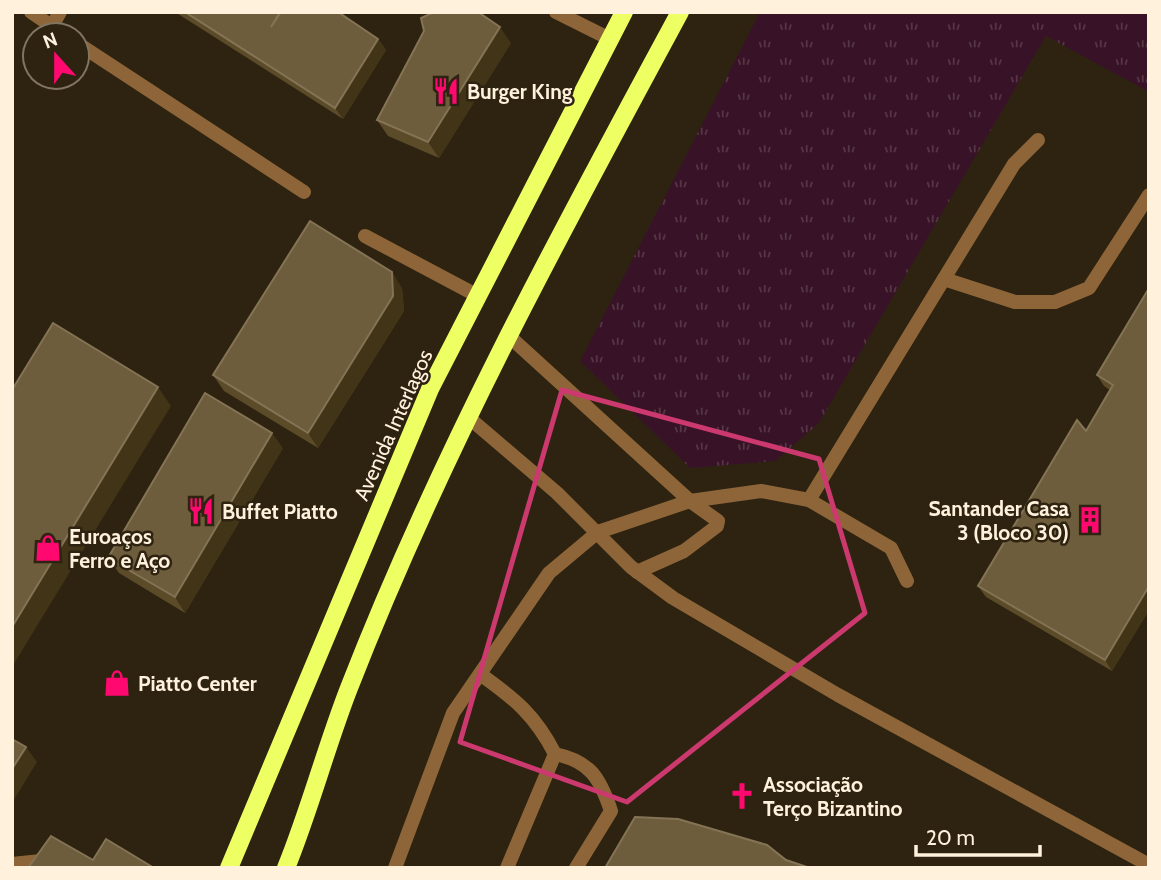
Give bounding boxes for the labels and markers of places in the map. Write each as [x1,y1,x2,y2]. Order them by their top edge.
restaurant icon: Burger King [431,76,461,106]
place label: Burger King [467,79,573,104]
restaurant icon: Buffet Piatto [186,496,216,526]
place label: Santander Casa 3 (Bloco 30) [929,496,1070,545]
place label: Buffet Piatto [222,499,338,524]
building icon: Santander Casa 3 (Bloco 30) [1075,505,1105,535]
place label: Euroaços Ferro e Aço [69,524,170,573]
shop icon: Euroaços Ferro e Aço [33,533,63,563]
shop icon: Piatto Center [102,668,132,698]
place label: Piatto Center [138,671,257,696]
place label: Associação Terço Bizantino [763,772,903,821]
church icon: Associação Terço Bizantino [727,781,757,811]

